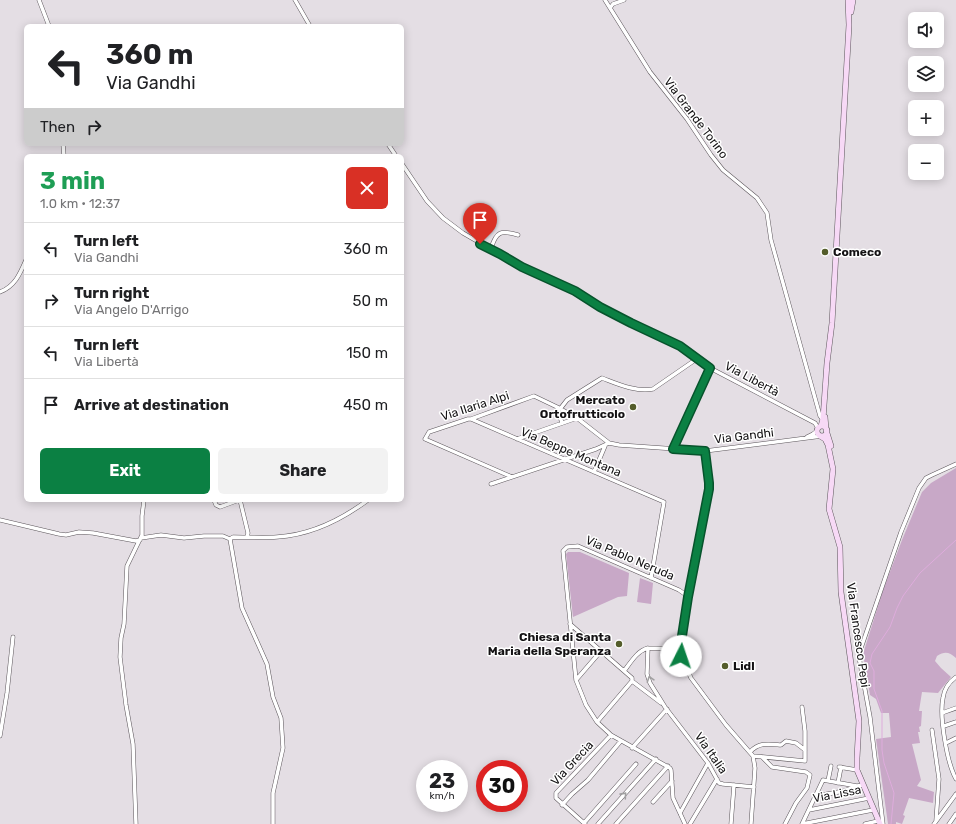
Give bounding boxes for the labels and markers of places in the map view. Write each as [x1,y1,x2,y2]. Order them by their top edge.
pin [463,203,497,244]
place label: Comeco [833,245,881,259]
marker: Comeco [820,247,830,257]
place label: Mercato Ortofrutticolo [540,393,625,421]
marker: Mercato Ortofrutticolo [628,402,638,412]
place label: Chiesa di Santa Maria della Speranza [488,630,611,658]
marker: Chiesa di Santa Maria della Speranza [614,639,624,649]
place label: Lidl [733,659,755,673]
marker: Lidl [720,661,730,671]

